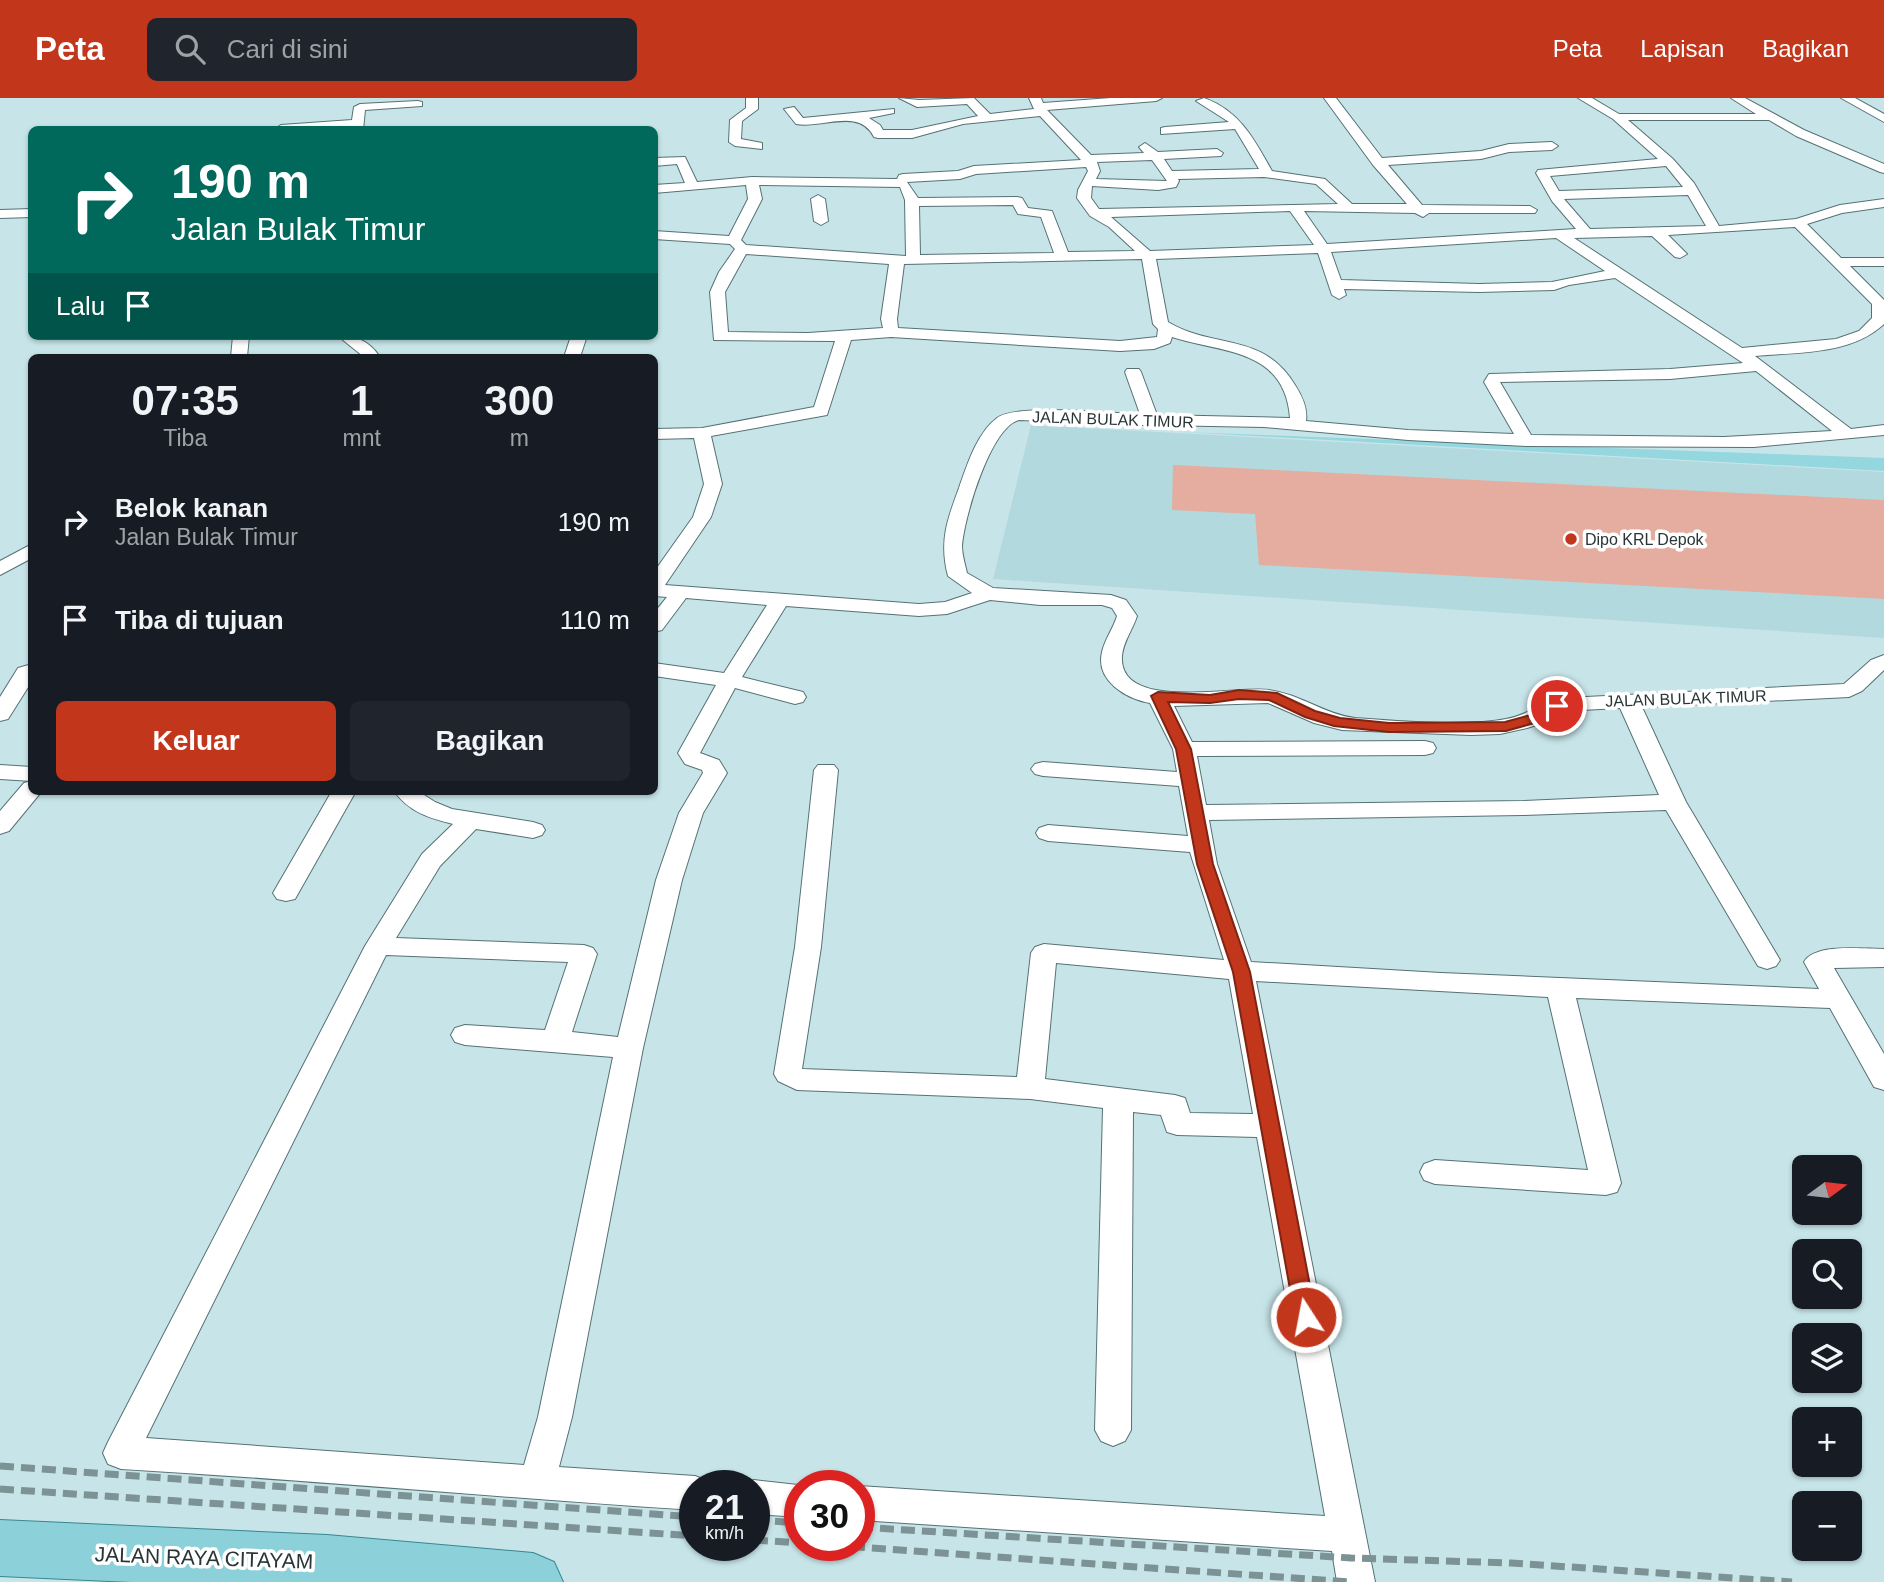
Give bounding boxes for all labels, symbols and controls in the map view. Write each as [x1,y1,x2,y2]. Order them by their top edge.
search box [147,18,637,81]
text: Peta [35,30,105,67]
icon: search [171,30,209,68]
text: Cari di sini [227,34,348,64]
text: Peta [1553,35,1602,62]
text: Lapisan [1640,35,1724,62]
text: Bagikan [1762,35,1849,62]
icon: right [56,154,147,245]
text: 190 m [171,154,310,208]
text: Jalan Bulak Timur [171,211,425,247]
icon: arrive [119,287,157,325]
text: Lalu [56,291,105,321]
text: 07:35 [132,377,239,424]
text: 1 [350,377,373,424]
text: 300 [484,377,554,424]
street label: JALAN BULAK TIMUR [1032,408,1194,431]
text: Tiba [163,425,207,451]
text: mnt [342,425,381,451]
text: m [510,425,529,451]
text: Belok kanan [115,493,268,523]
icon: right [56,503,94,541]
text: 190 m [558,507,630,537]
text: Jalan Bulak Timur [115,524,298,550]
marker: Dipo KRL Depok [1563,531,1579,547]
place label: Dipo KRL Depok [1585,531,1705,548]
icon: arrive [56,601,94,639]
text: Tiba di tujuan [115,605,284,635]
text: 110 m [560,605,630,635]
pin [1527,676,1587,736]
icon: arrive [1538,687,1576,725]
street label: JALAN BULAK TIMUR [1605,687,1767,710]
button: Keluar [56,701,336,781]
button: Bagikan [350,701,630,781]
north arrow [1792,1155,1862,1225]
map controls [1792,1155,1862,1561]
button: search [1792,1239,1862,1309]
position arrow [1269,1280,1343,1354]
button: layers [1792,1323,1862,1393]
button: + [1792,1407,1862,1477]
speed limit sign: 30 [784,1470,875,1561]
text: 21 [705,1487,744,1526]
button: − [1792,1491,1862,1561]
text: km/h [705,1523,744,1543]
street label: JALAN RAYA CITAYAM [94,1542,314,1573]

